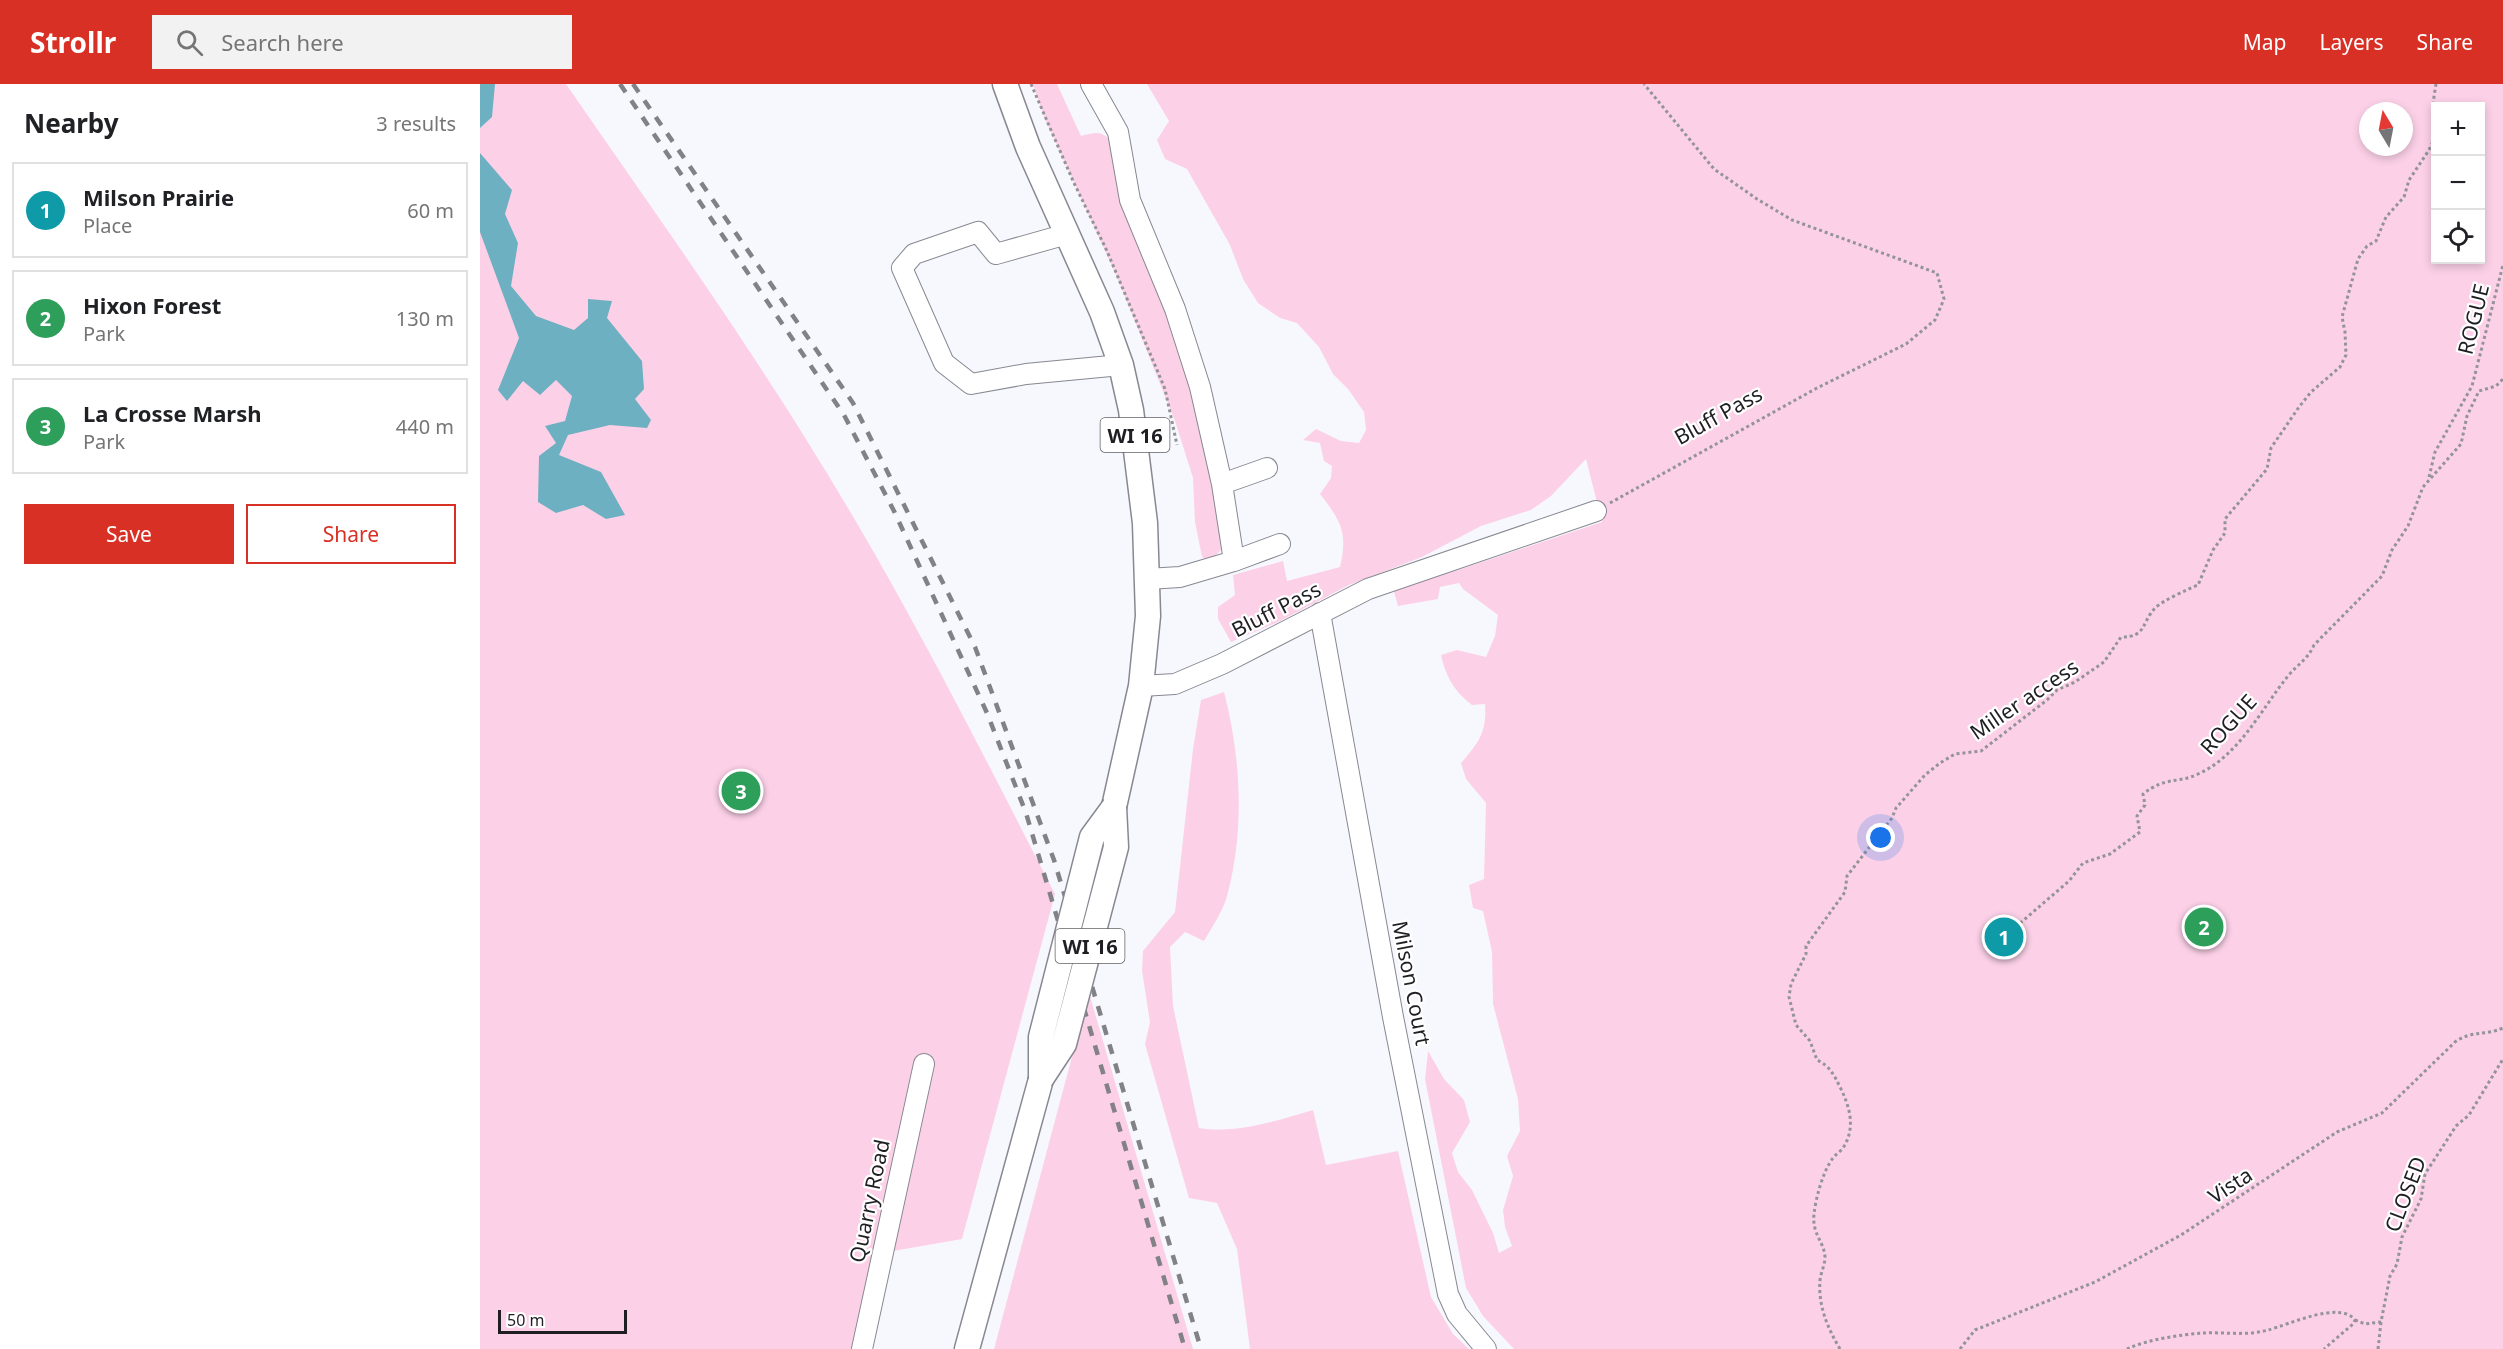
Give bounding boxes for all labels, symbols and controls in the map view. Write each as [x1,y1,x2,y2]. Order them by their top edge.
search box [152,15,572,69]
text: Strollr [30,23,116,61]
icon: search [173,26,206,59]
text: Search here [221,27,344,57]
text: Map [2243,28,2287,56]
text: Layers [2320,28,2384,56]
text: Share [2417,28,2473,56]
north arrow [2359,102,2413,156]
map controls [2431,102,2485,264]
button: + [2431,102,2485,156]
text: Nearby [24,105,119,141]
text: 3 results [376,110,456,137]
button: − [2431,156,2485,210]
text: Milson Prairie [83,182,234,212]
text: 1 [40,197,51,224]
text: 60 m [407,197,454,224]
button: locate [2431,210,2485,264]
text: Place [83,212,132,239]
street label: ROGUE [2451,281,2495,357]
text: Hixon Forest [83,290,221,320]
text: 2 [40,305,51,332]
text: 130 m [396,305,454,332]
text: Park [83,320,125,347]
street label: Bluff Pass [1669,379,1767,451]
text: La Crosse Marsh [83,398,262,428]
text: 3 [40,413,51,440]
text: 440 m [396,413,454,440]
road number: WI 16 [1100,418,1170,452]
text: Park [83,428,125,455]
button: Save [24,504,234,564]
button: Share [246,504,456,564]
street label: Bluff Pass [1227,575,1325,643]
street label: Miller access [1964,652,2084,746]
street label: ROGUE [2194,688,2262,760]
pin: 3 [722,768,760,814]
your location [1866,823,1895,852]
pin: 2 [2184,904,2224,950]
pin: 1 [1984,914,2024,960]
street label: Milson Court [1386,918,1438,1048]
road number: WI 16 [1056,929,1124,963]
street label: Quarry Road [842,1137,896,1265]
street label: CLOSED [2378,1152,2432,1236]
street label: Vista [2202,1160,2258,1210]
scale bar [498,1307,627,1334]
text: 50 m [507,1309,544,1331]

